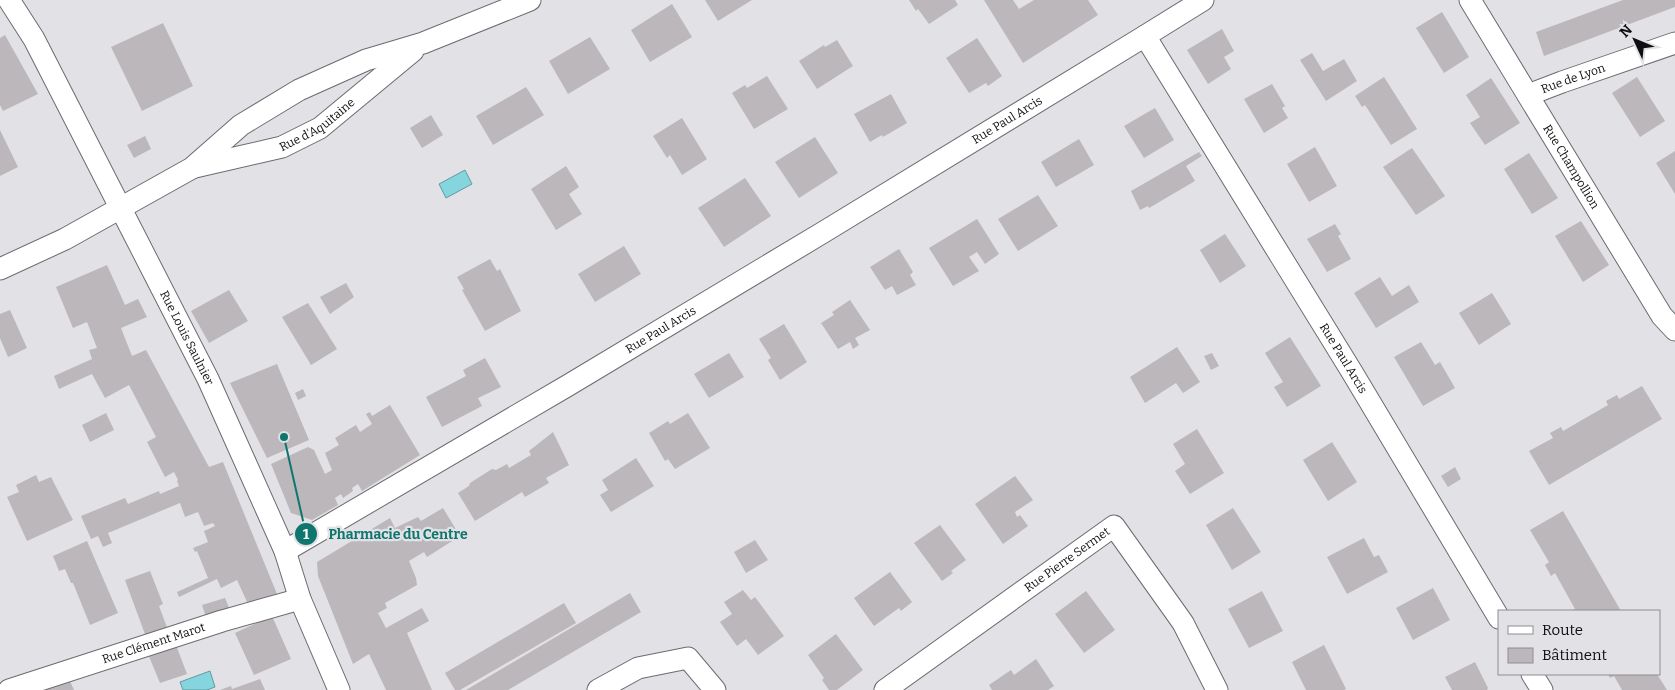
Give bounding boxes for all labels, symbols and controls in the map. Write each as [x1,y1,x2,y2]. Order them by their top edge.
north arrow [1610,15,1660,65]
text: N [1616,21,1636,41]
street label: Rue de Lyon [1539,61,1607,96]
street label: Rue Paul Arcis [970,93,1045,147]
street label: Rue d'Aquitaine [277,95,358,154]
street label: Rue Champollion [1540,122,1602,212]
street label: Rue Louis Saulnier [157,288,217,388]
street label: Rue Paul Arcis [623,303,699,356]
street label: Rue Paul Arcis [1317,321,1370,396]
callout: Pharmacie du Centre [294,519,478,548]
street label: Rue Pierre Sermet [1022,524,1113,595]
text: 1 [303,525,310,543]
text: Pharmacie du Centre [328,526,468,543]
legend [1498,610,1660,675]
street label: Rue Clément Marot [100,620,207,666]
text: Route [1542,621,1583,639]
text: Bâtiment [1542,646,1607,664]

